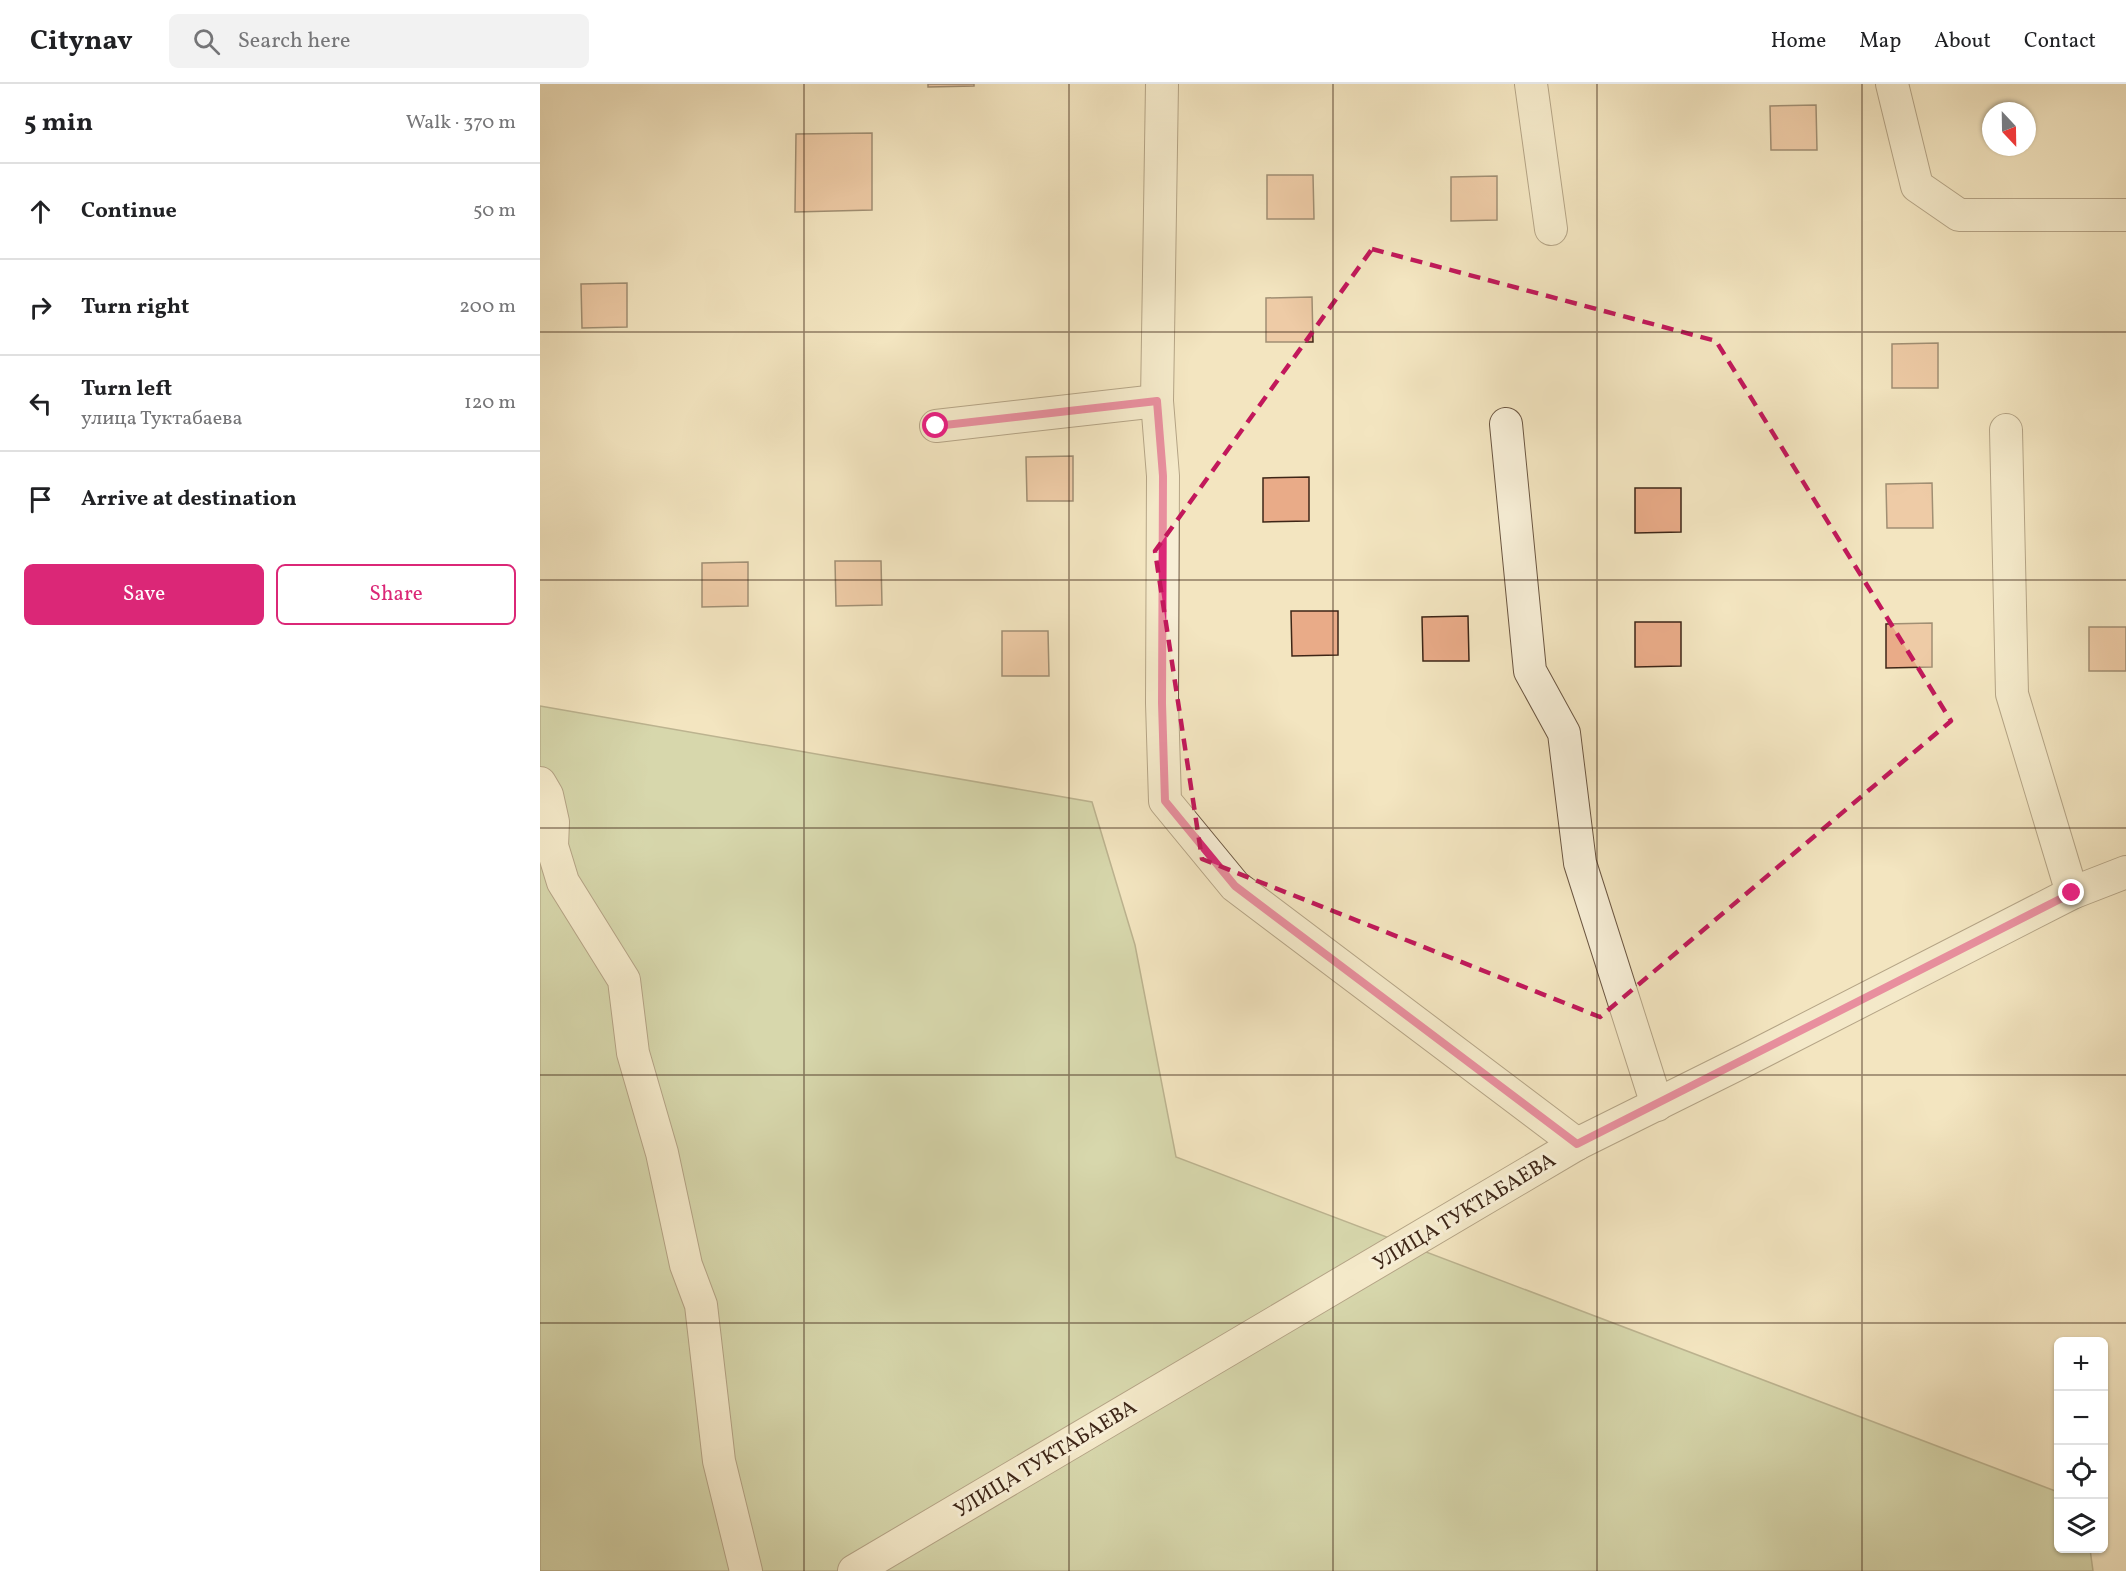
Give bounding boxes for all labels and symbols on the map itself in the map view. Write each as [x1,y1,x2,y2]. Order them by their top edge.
north arrow [1982,102,2036,156]
route start [922,412,948,438]
route end [2058,879,2084,905]
street label: УЛИЦА ТУКТАБАЕВА [1368,1146,1562,1278]
street label: УЛИЦА ТУКТАБАЕВА [949,1393,1143,1525]

